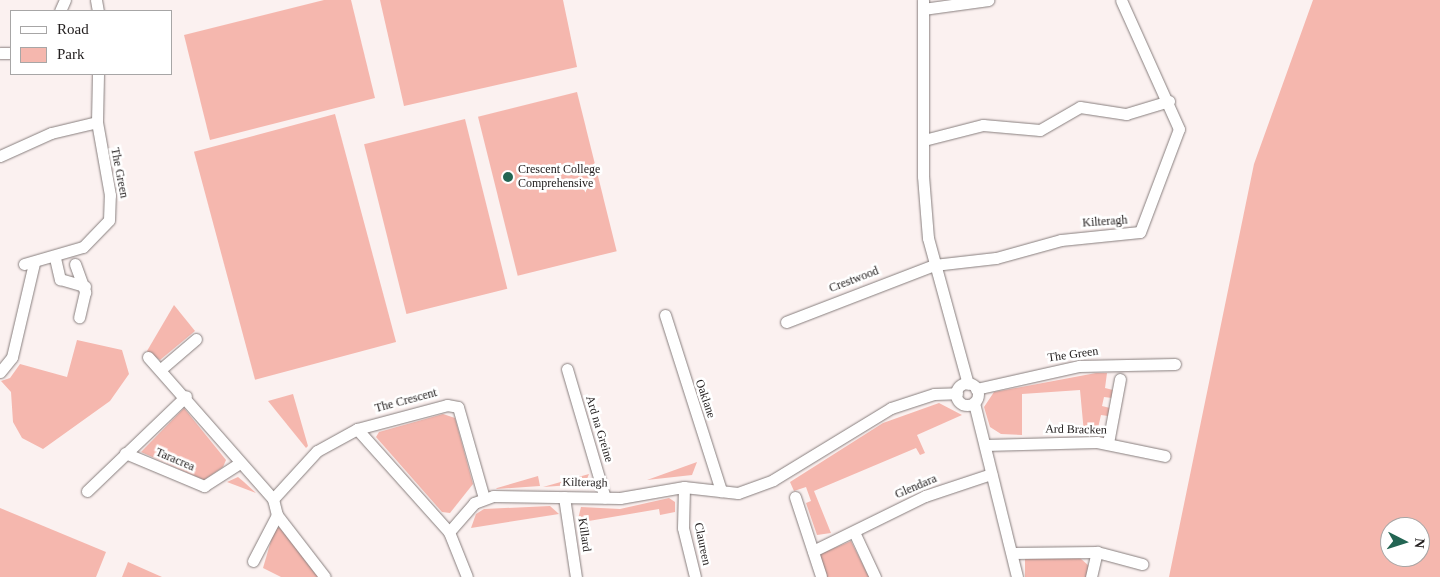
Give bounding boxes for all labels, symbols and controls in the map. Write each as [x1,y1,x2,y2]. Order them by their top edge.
legend [10,10,172,75]
text: Road [57,21,89,37]
text: Park [57,46,85,62]
street label: The Green [107,147,131,199]
place label: Crescent College Comprehensive [518,163,600,191]
marker: Crescent College Comprehensive [502,171,514,183]
street label: Kilteragh [1082,213,1128,231]
street label: Crestwood [827,264,881,296]
street label: The Green [1047,344,1099,366]
street label: Oaklane [692,378,718,420]
street label: The Crescent [373,386,439,416]
street label: Ard na Greine [582,394,616,464]
street label: Ard Bracken [1045,422,1107,438]
street label: Taracrea [153,445,197,475]
street label: Glendara [893,472,939,502]
street label: Kilteragh [562,475,608,491]
street label: Killard [575,517,593,553]
north arrow [1380,517,1430,567]
street label: Claureen [690,521,714,567]
text: N [1412,538,1427,549]

